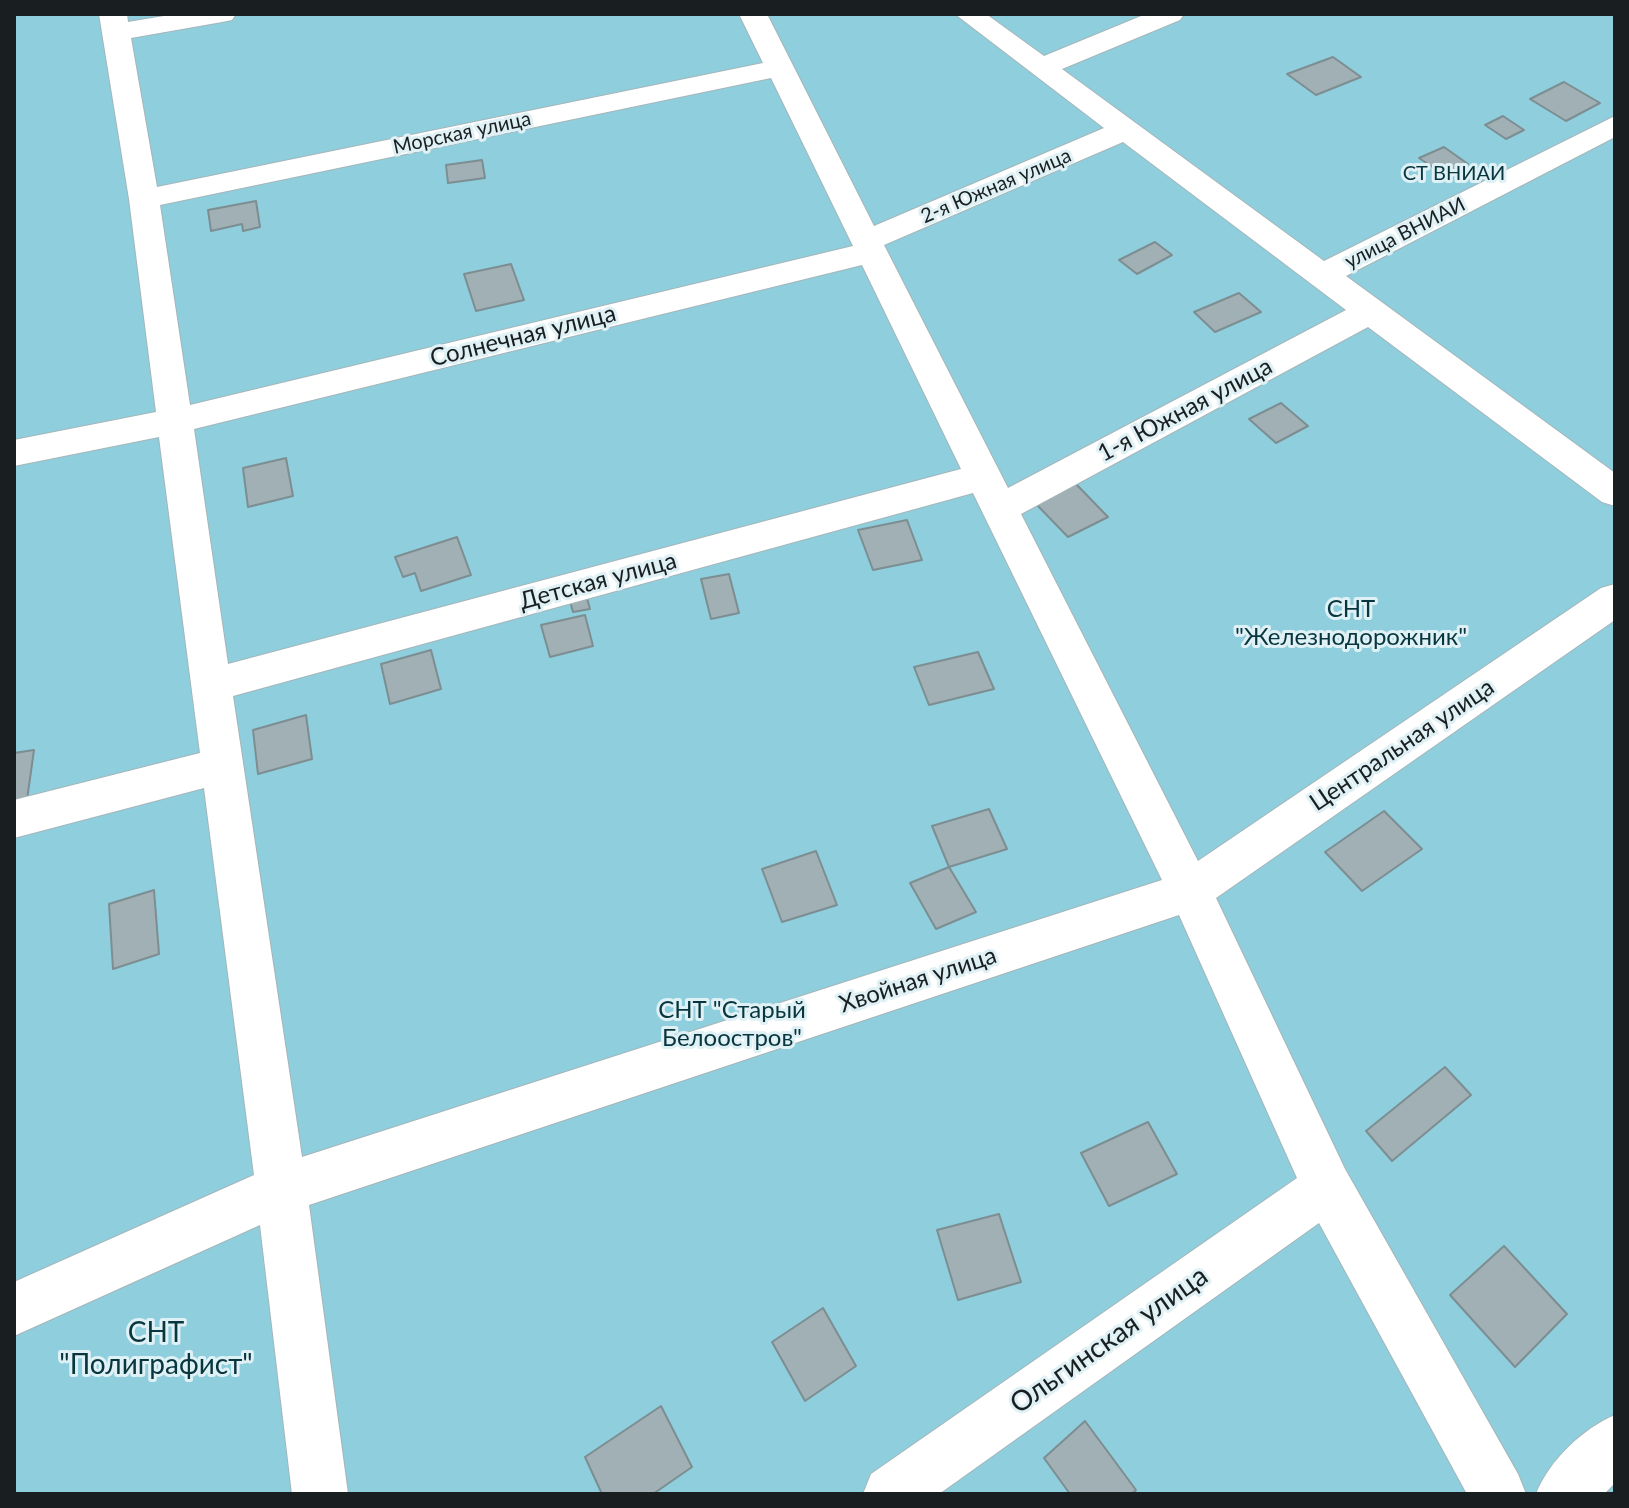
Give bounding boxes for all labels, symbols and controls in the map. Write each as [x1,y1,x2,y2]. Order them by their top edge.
street label: Морская улица [391,107,533,159]
street label: 2-я Южная улица [917,143,1075,229]
park label: СТ ВНИАИ [1403,162,1505,186]
street label: улица ВНИАИ [1341,192,1469,274]
street label: Солнечная улица [427,299,619,373]
street label: 1-я Южная улица [1093,352,1277,468]
street label: Детская улица [516,546,680,616]
park label: СНТ "Железнодорожник" [1235,595,1467,651]
street label: Центральная улица [1304,673,1500,817]
street label: Хвойная улица [836,941,1000,1019]
park label: СНТ "Старый Белоостров" [658,996,806,1052]
street label: Ольгинская улица [1004,1259,1214,1421]
park label: СНТ "Полиграфист" [59,1316,253,1382]

